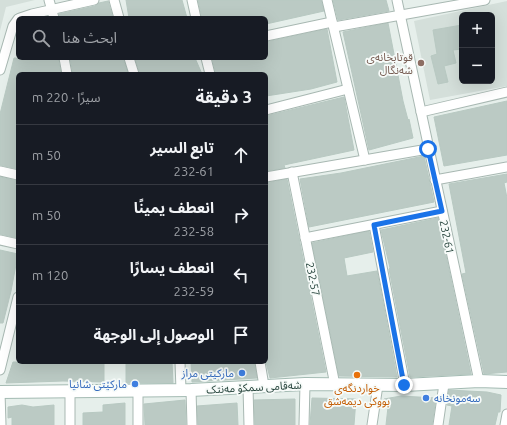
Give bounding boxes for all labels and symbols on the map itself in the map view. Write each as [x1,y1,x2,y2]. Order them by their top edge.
place label: قوتابخانەی شەنگال [367,51,413,76]
marker: قوتابخانەی شەنگال [416,58,426,68]
route start [419,140,437,158]
street label: 232-61 [438,219,456,255]
street label: 232-57 [304,261,322,297]
place label: مارکیتی مراز [181,367,234,380]
marker: مارکیتی مراز [237,368,247,378]
marker: خواردنگەی بووکی دیمەشق [352,370,362,380]
route end [395,376,413,394]
place label: مارکێتی شانیا [69,378,127,391]
street label: شەقامی سمکۆ مەنتک [206,378,303,396]
marker: مارکێتی شانیا [130,379,140,389]
place label: خواردنگەی بووکی دیمەشق [324,382,390,408]
place label: سەمونخانە [434,392,481,405]
marker: سەمونخانە [421,393,431,403]

